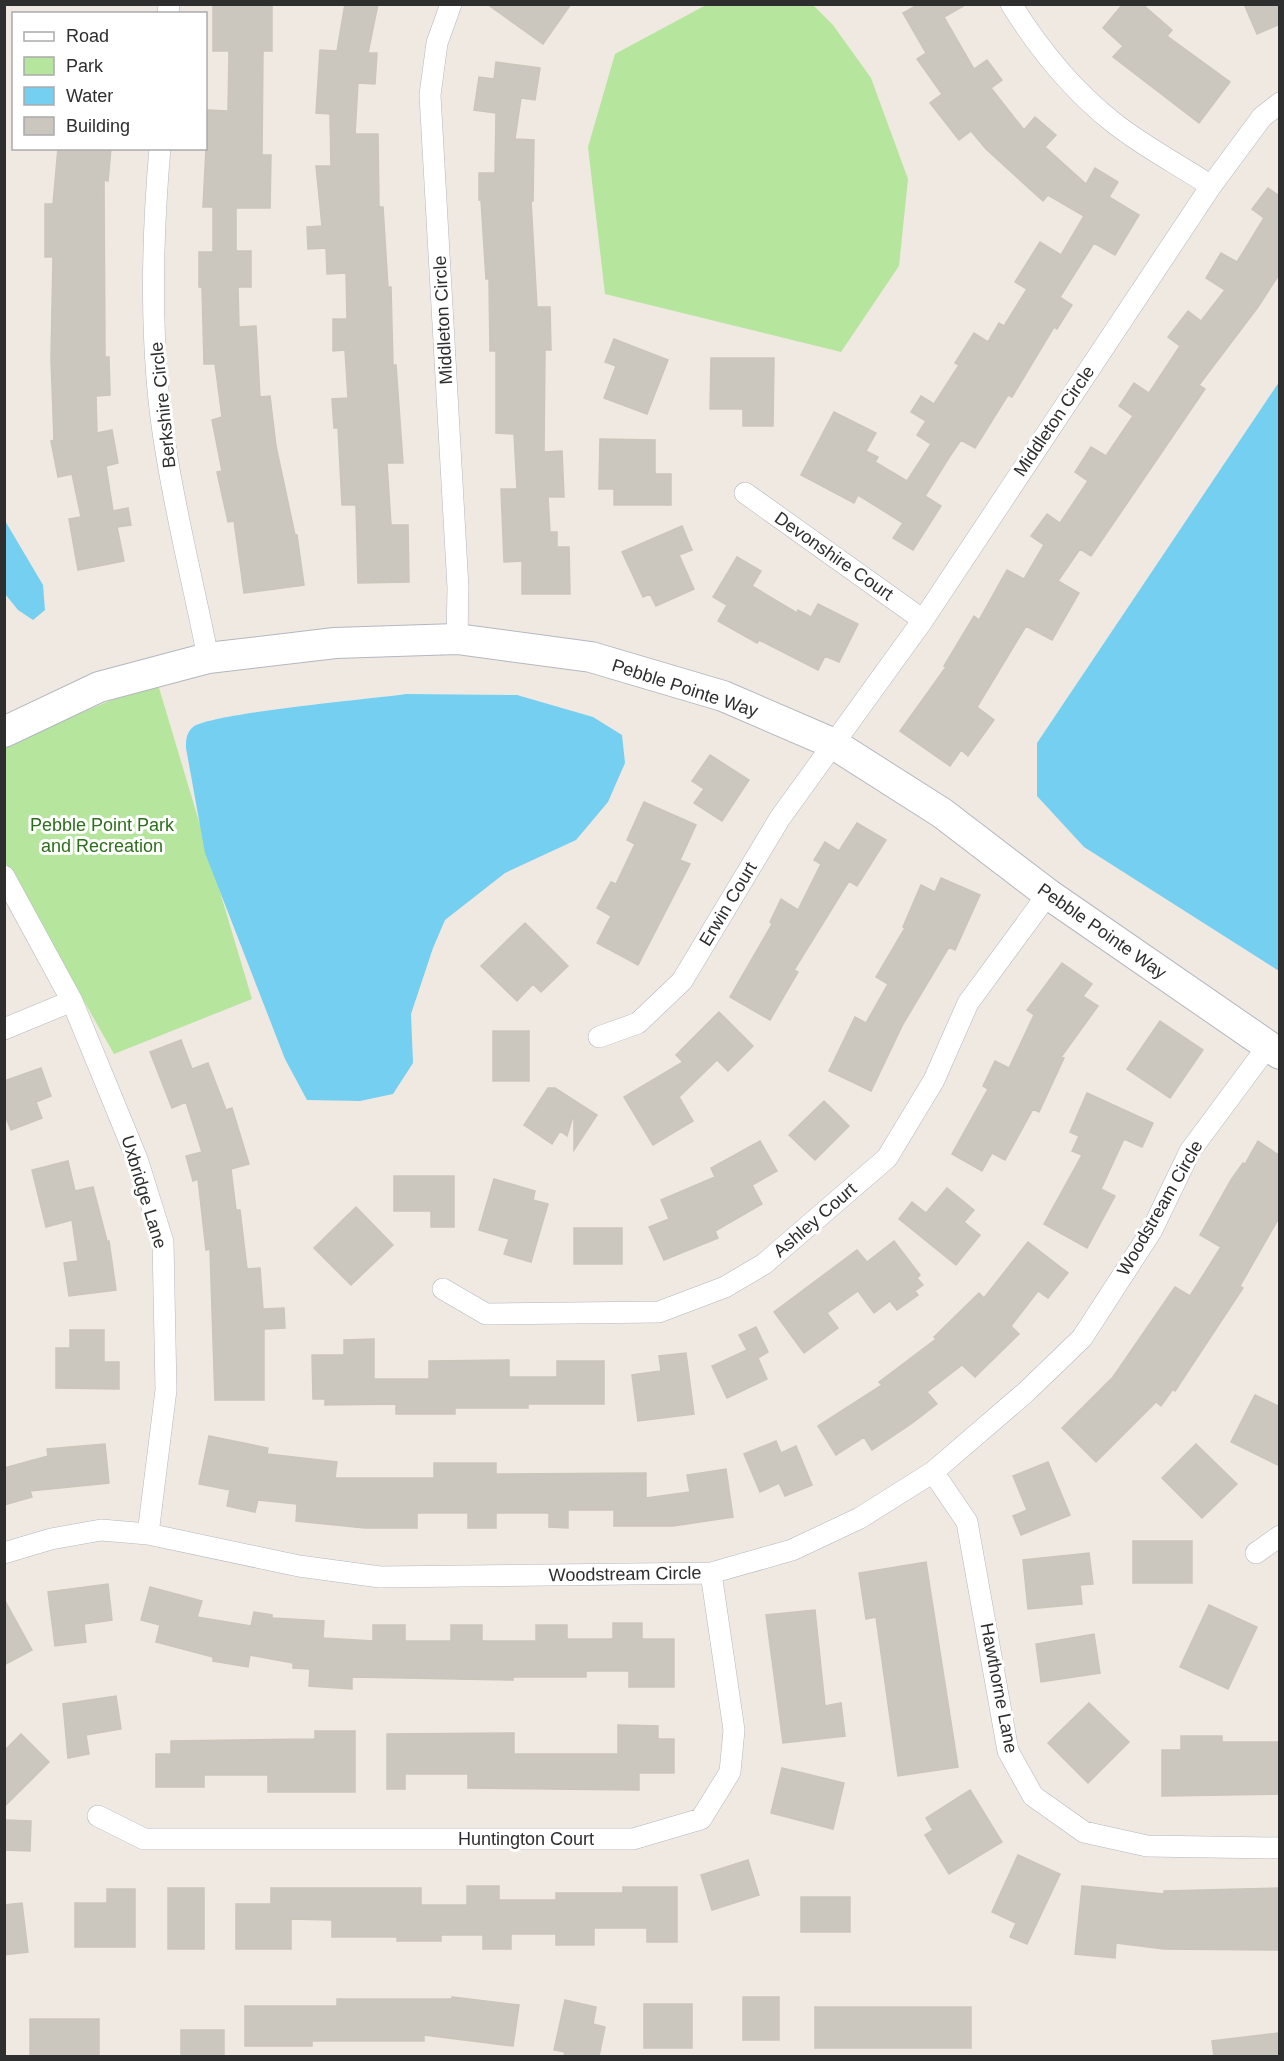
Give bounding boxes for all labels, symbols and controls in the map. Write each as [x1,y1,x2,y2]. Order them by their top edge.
legend [12,12,207,150]
text: Road [66,26,109,46]
text: Park [66,56,104,76]
text: Water [66,86,113,106]
text: Building [66,116,130,136]
street label: Middleton Circle [430,255,456,385]
street label: Berkshire Circle [146,341,180,469]
street label: Middleton Circle [1010,362,1098,480]
street label: Devonshire Court [771,508,897,604]
street label: Pebble Pointe Way [609,655,761,721]
park label: Pebble Point Park and Recreation [30,815,175,856]
street label: Erwin Court [695,859,761,949]
street label: Pebble Pointe Way [1034,879,1170,983]
street label: Uxbridge Lane [117,1133,171,1251]
street label: Woodstream Circle [1113,1137,1207,1279]
street label: Ashley Court [770,1179,860,1261]
street label: Woodstream Circle [548,1563,702,1585]
street label: Hawthorne Lane [977,1621,1021,1755]
street label: Huntington Court [458,1829,594,1849]

